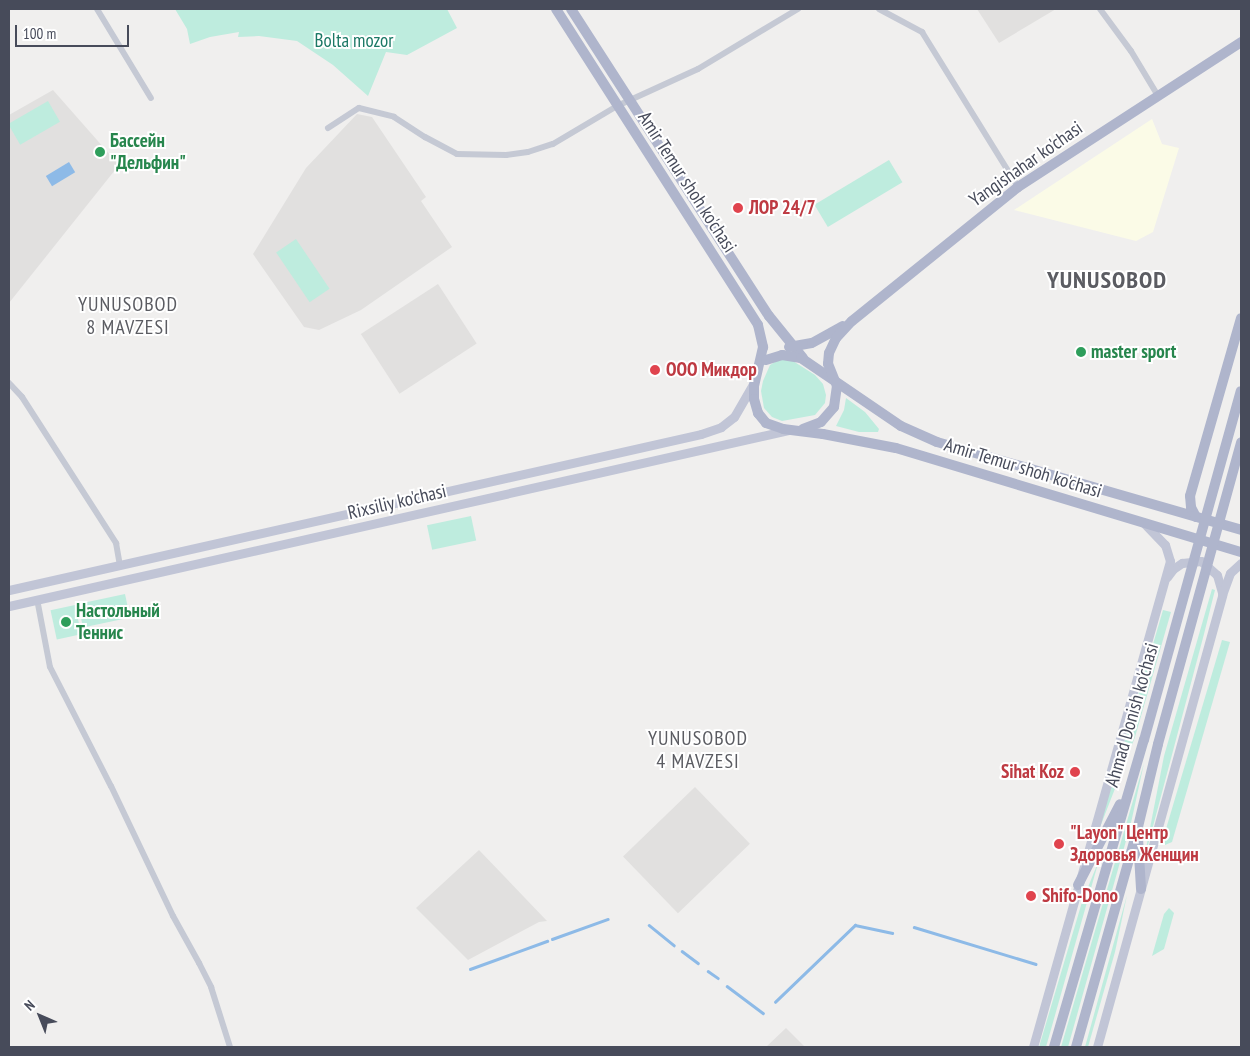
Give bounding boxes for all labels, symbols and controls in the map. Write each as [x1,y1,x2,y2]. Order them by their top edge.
scale bar [18,15,131,47]
text: 100 m [23,24,56,43]
park label: Bolta mozor [315,30,393,52]
street label: Amir Temur shoh ko'chasi [633,107,741,257]
street label: Yangishahar ko'chasi [965,117,1087,211]
place label: Бассейн "Дельфин" [110,130,186,174]
marker: Бассейн "Дельфин" [94,146,106,158]
place label: ЛОР 24/7 [749,197,816,219]
marker: ЛОР 24/7 [731,201,745,215]
district label: YUNUSOBOD [1046,266,1168,294]
district label: YUNUSOBOD 8 MAVZESI [77,292,179,339]
place label: master sport [1091,341,1176,363]
marker: master sport [1075,346,1087,358]
place label: ООО Микдор [666,359,757,381]
marker: ООО Микдор [648,363,662,377]
street label: Amir Temur shoh ko'chasi [941,433,1105,503]
street label: Rixsiliy ko'chasi [345,480,449,524]
place label: Настольный Теннис [76,600,160,644]
marker: Настольный Теннис [60,616,72,628]
street label: Ahmad Donish ko'chasi [1101,640,1163,790]
district label: YUNUSOBOD 4 MAVZESI [647,726,749,773]
place label: Sihat Koz [1001,761,1064,783]
marker: Sihat Koz [1068,765,1082,779]
place label: "Layon" Центр Здоровья Женщин [1070,822,1199,866]
marker: "Layon" Центр Здоровья Женщин [1052,837,1066,851]
place label: Shifo-Dono [1042,885,1118,907]
marker: Shifo-Dono [1024,889,1038,903]
north arrow [15,991,65,1041]
text: N [21,996,39,1014]

